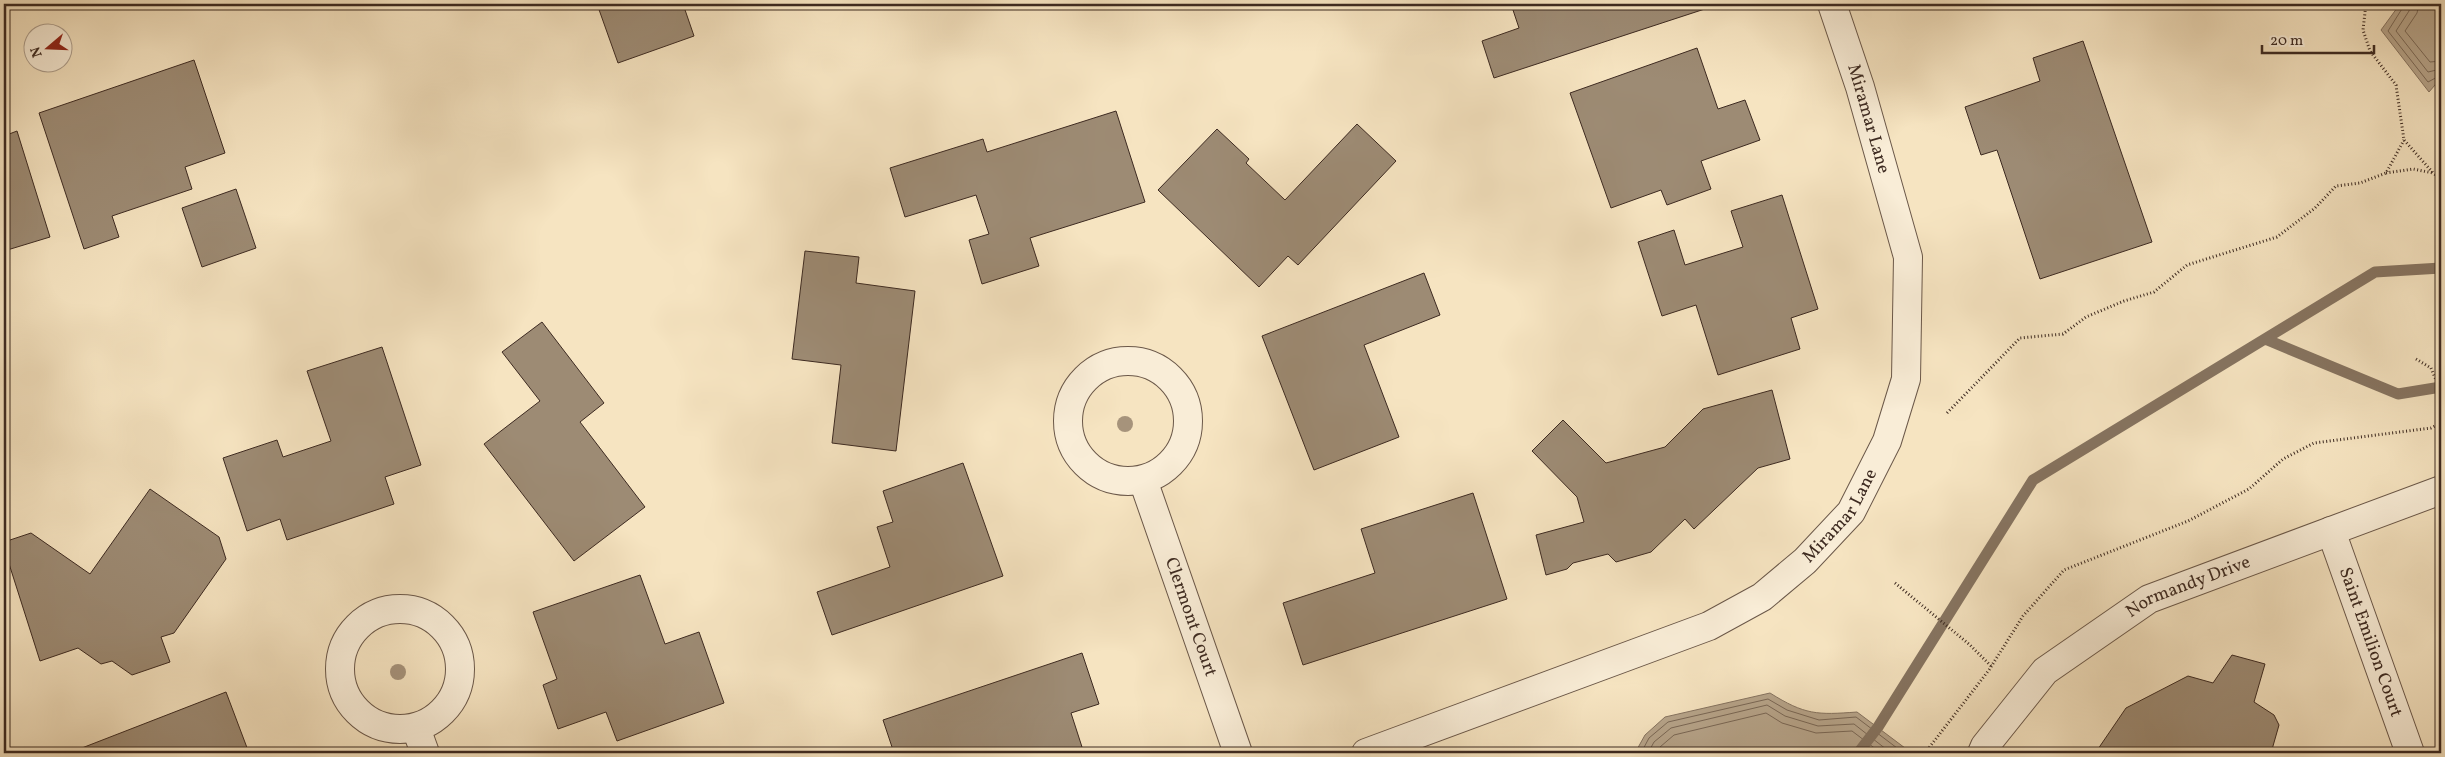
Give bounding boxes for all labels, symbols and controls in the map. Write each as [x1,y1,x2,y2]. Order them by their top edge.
north arrow [22,22,72,72]
scale bar [2262,22,2375,54]
text: 20 m [2270,31,2303,52]
text: N [26,44,48,60]
street label: Miramar Lane [1840,61,1896,177]
street label: Miramar Lane [1797,464,1883,569]
street label: Normandy Drive [2121,550,2254,624]
street label: Clermont Court [1158,554,1223,680]
street label: Saint Emilion Court [2332,564,2409,720]

